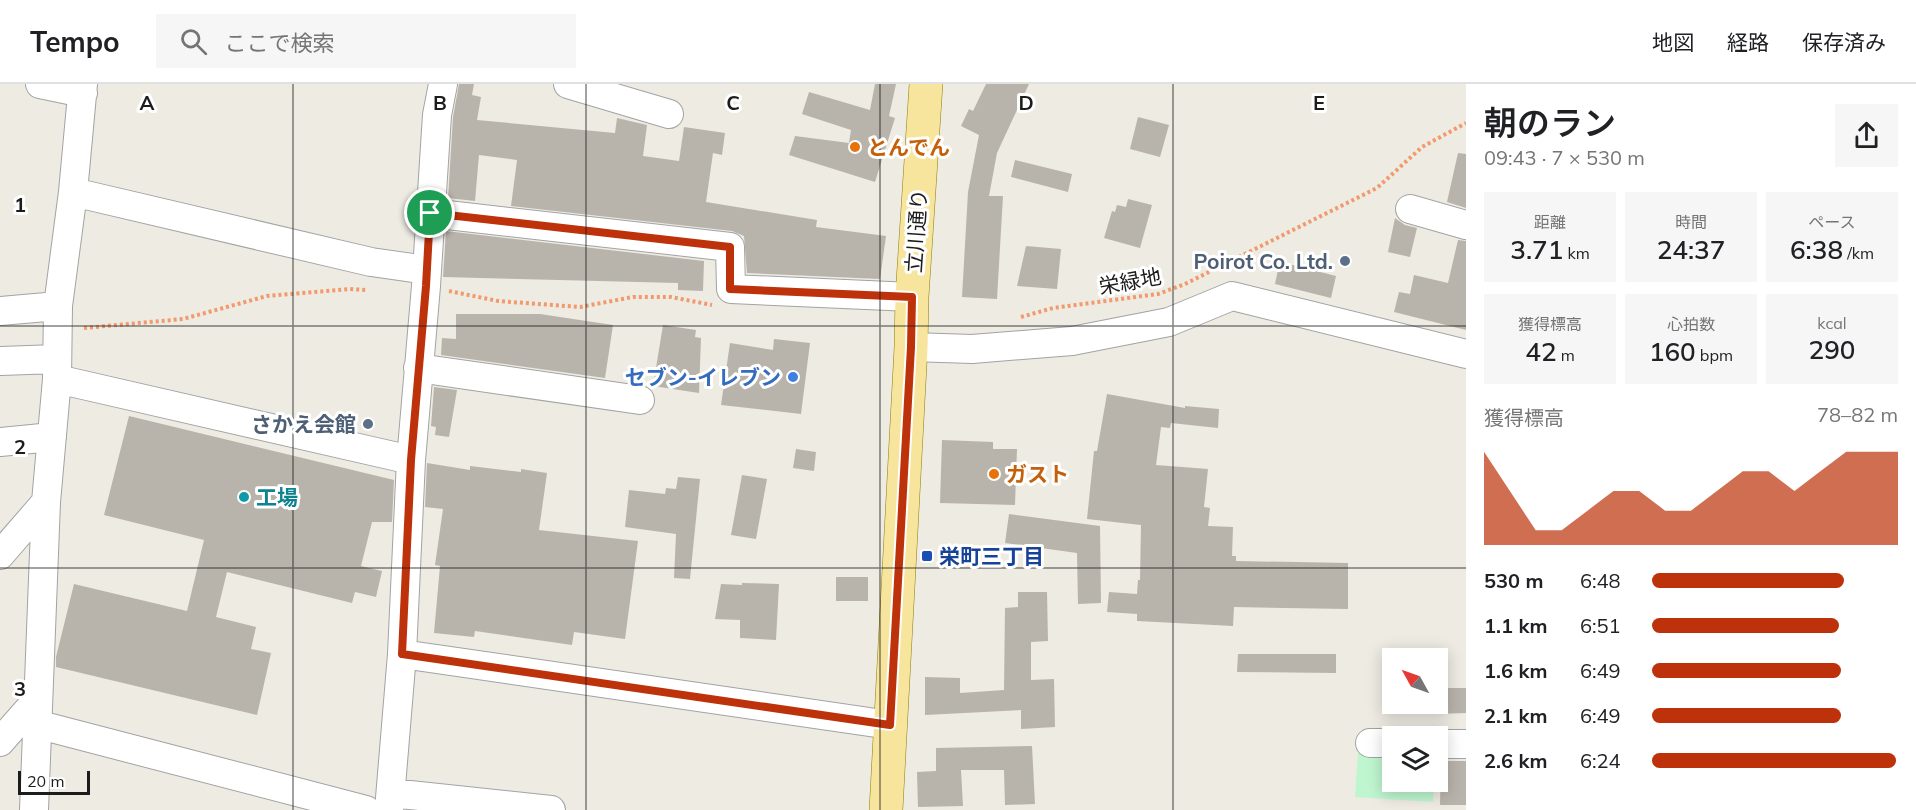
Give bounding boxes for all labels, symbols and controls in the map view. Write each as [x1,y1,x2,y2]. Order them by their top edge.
search box [156,14,576,68]
text: Tempo [30,24,120,59]
icon: search [177,25,210,58]
text: ここで検索 [225,29,335,57]
text: 地図 [1652,29,1694,55]
text: 経路 [1727,29,1769,55]
text: 保存済み [1802,29,1886,55]
text: A [140,90,155,115]
text: B [433,90,447,115]
text: C [726,90,740,115]
text: D [1018,90,1034,115]
text: E [1313,90,1325,115]
text: 朝のラン [1484,102,1616,143]
button: share [1835,104,1898,167]
place label: とんでん [867,134,950,160]
marker: とんでん [848,140,862,154]
text: 09:43 · 7 × 530 m [1484,145,1645,170]
pin [404,187,455,238]
street label: 立川通り [900,188,932,274]
text: 1 [14,192,26,217]
icon: arrive [413,196,446,229]
text: 距離 [1534,212,1566,232]
text: 時間 [1675,212,1707,232]
text: ペース [1808,212,1856,232]
text: 3.71 [1510,233,1563,266]
text: 24:37 [1657,233,1725,266]
text: 6:38 [1790,233,1843,266]
text: km [1563,243,1590,263]
text: /km [1843,243,1874,263]
place label: Poirot Co. Ltd. [1194,248,1333,274]
marker: Poirot Co. Ltd. [1338,254,1352,268]
street label: 栄緑地 [1097,263,1163,299]
text: kcal [1817,313,1847,333]
text: 獲得標高 [1518,314,1582,334]
text: 心拍数 [1667,314,1715,334]
text: 290 [1809,333,1855,366]
text: 42 [1525,335,1556,368]
text: 160 [1649,335,1696,368]
text: m [1556,345,1575,365]
text: bpm [1696,345,1733,365]
place label: セブン-イレブン [625,364,781,390]
marker: セブン-イレブン [786,370,800,384]
text: 78–82 m [1817,402,1898,427]
text: 獲得標高 [1484,405,1564,430]
place label: さかえ会館 [251,411,356,437]
marker: さかえ会館 [361,417,375,431]
text: 2 [14,434,26,459]
place label: ガスト [1006,461,1069,487]
marker: ガスト [987,467,1001,481]
place label: 工場 [256,484,298,510]
marker: 工場 [237,490,251,504]
place label: 栄町三丁目 [939,543,1044,569]
marker: 栄町三丁目 [920,549,934,563]
text: 530 m [1484,568,1543,593]
text: 6:48 [1580,568,1621,593]
text: 1.1 km [1484,613,1547,638]
text: 6:51 [1580,613,1621,638]
north arrow [1382,648,1448,714]
map controls [1382,648,1448,792]
text: 1.6 km [1484,658,1547,683]
text: 6:49 [1580,658,1621,683]
text: 3 [14,676,26,701]
text: 2.1 km [1484,703,1547,728]
text: 6:49 [1580,703,1621,728]
button: layers [1382,726,1448,792]
text: 2.6 km [1484,748,1547,773]
text: 6:24 [1580,748,1621,773]
scale bar [18,768,90,796]
text: 20 m [27,771,64,791]

